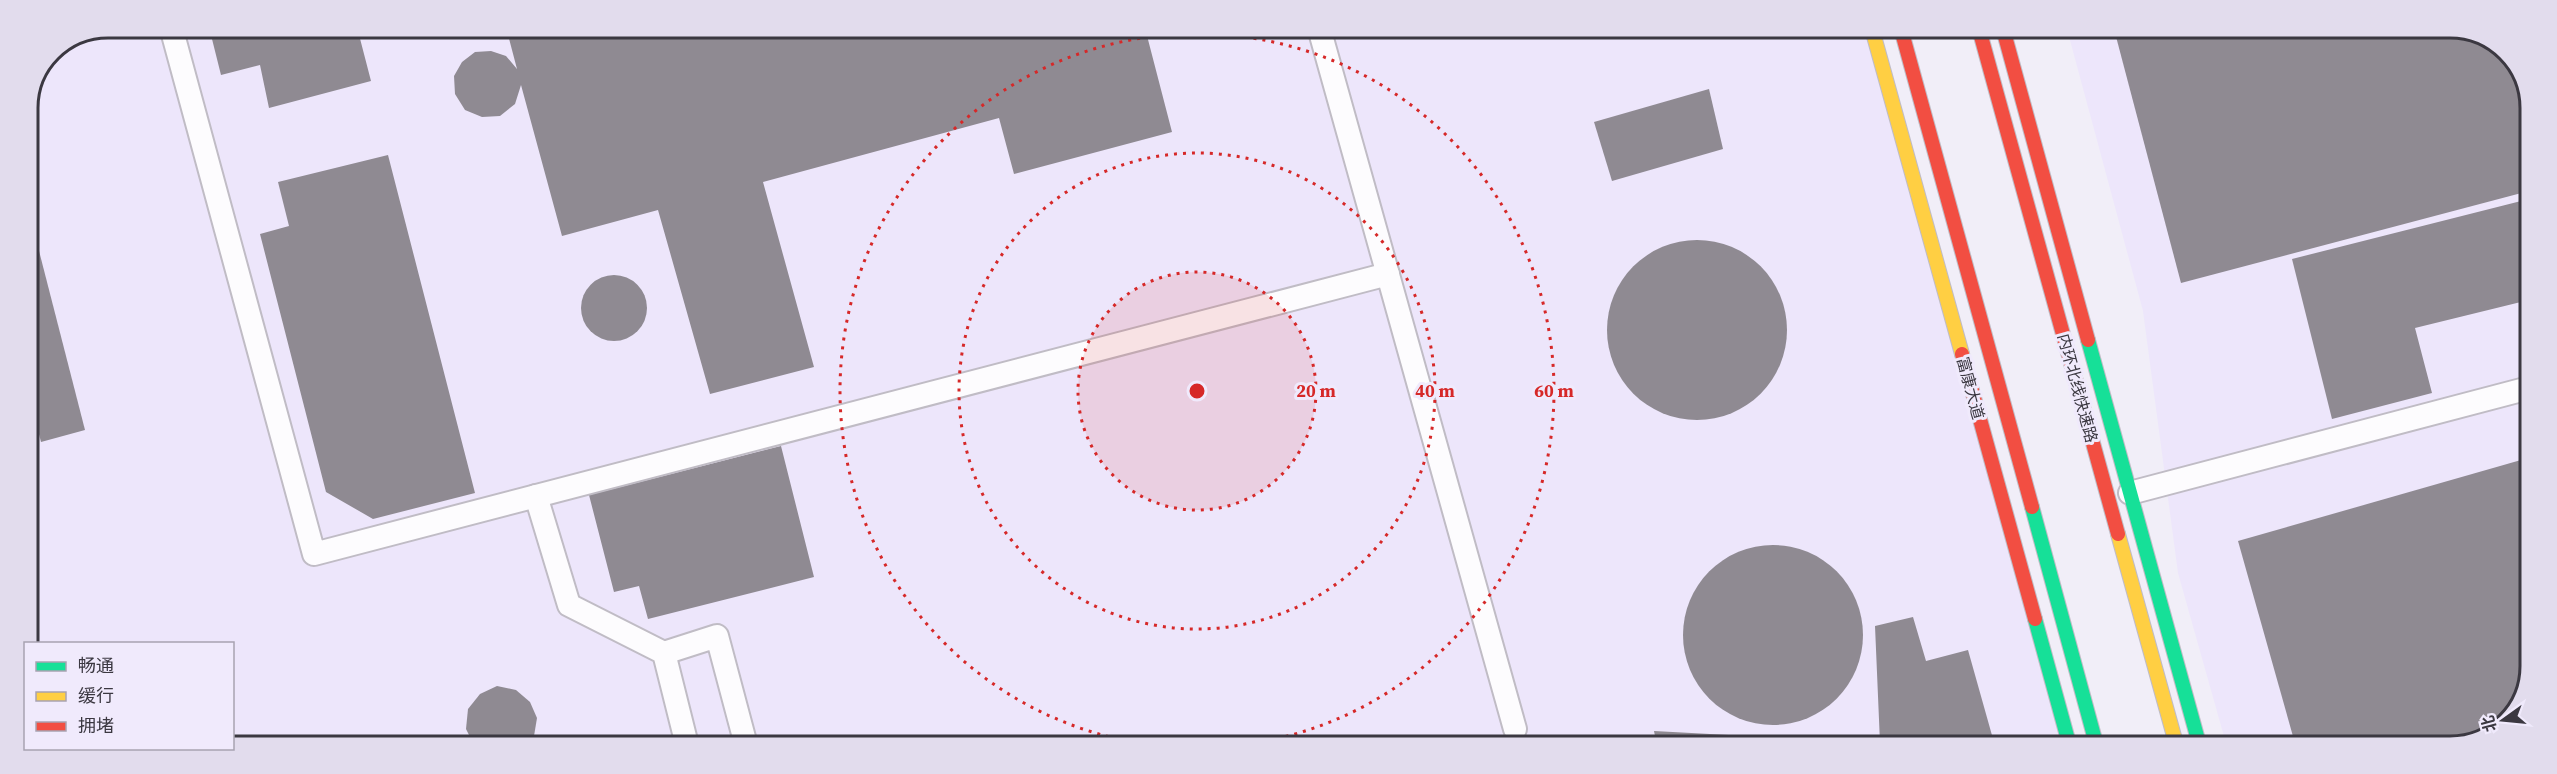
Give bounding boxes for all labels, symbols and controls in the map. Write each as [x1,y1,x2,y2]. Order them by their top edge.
street label: 内环北线快速路 [2053,331,2103,445]
street label: 富康大道 [1952,354,1990,422]
text: 20 m [1296,378,1336,403]
text: 40 m [1415,378,1455,403]
text: 60 m [1534,378,1574,403]
centre of rings [1187,381,1207,401]
legend [24,642,234,750]
text: 畅通 [78,653,114,678]
text: 缓行 [78,683,114,708]
north arrow [2473,690,2533,750]
text: 拥堵 [78,713,114,738]
text: 北 [2476,713,2501,734]

